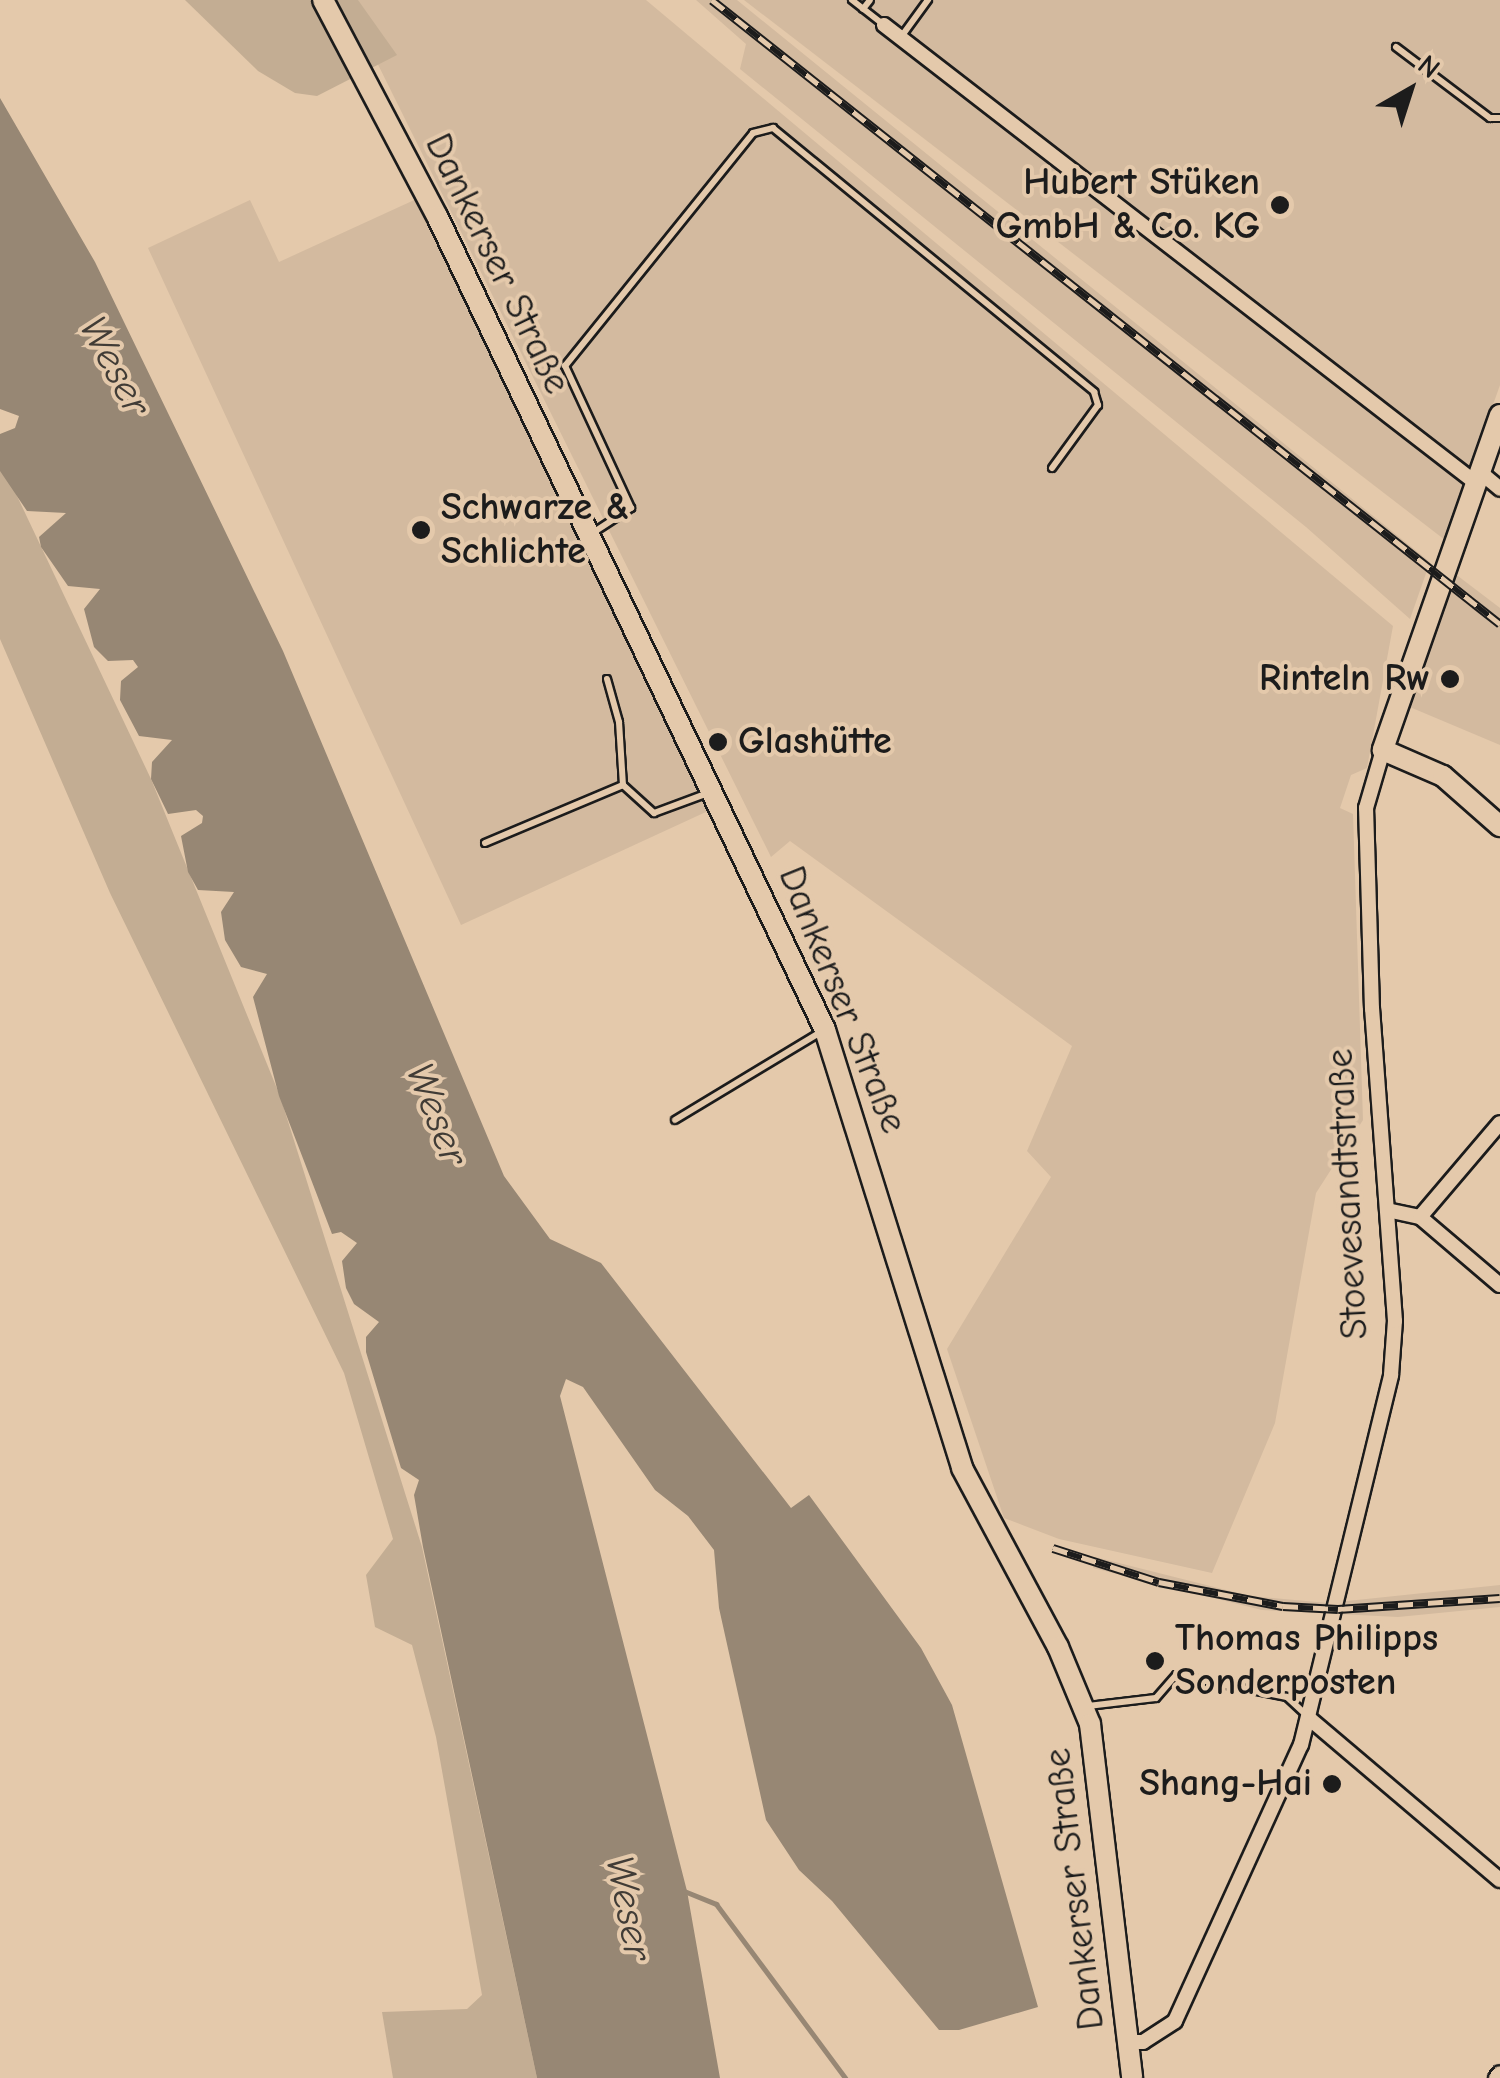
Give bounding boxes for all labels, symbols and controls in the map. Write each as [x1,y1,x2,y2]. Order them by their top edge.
north arrow [1360,40,1460,140]
text: N [1412,48,1446,85]
street label: Dankerser Straße [414,127,580,401]
place label: Hubert Stüken GmbH & Co. KG [995,160,1260,250]
marker: Hubert Stüken GmbH & Co. KG [1269,194,1291,216]
water label: Weser [69,308,161,424]
place label: Schwarze & Schlichte [441,485,629,574]
marker: Schwarze & Schlichte [410,519,432,541]
place label: Rinteln Rw [1259,656,1430,702]
marker: Rinteln Rw [1439,668,1461,690]
place label: Glashütte [738,719,892,765]
marker: Glashütte [707,731,729,753]
street label: Dankerser Straße [768,860,916,1140]
street label: Stoevesandtstraße [1318,1047,1378,1341]
water label: Weser [396,1056,478,1172]
place label: Thomas Philipps Sonderposten [1175,1616,1438,1706]
marker: Thomas Philipps Sonderposten [1144,1650,1166,1672]
street label: Dankerser Straße [1035,1745,1115,2033]
place label: Shang-Hai [1139,1761,1312,1807]
marker: Shang-Hai [1321,1773,1343,1795]
water label: Weser [595,1851,663,1965]

